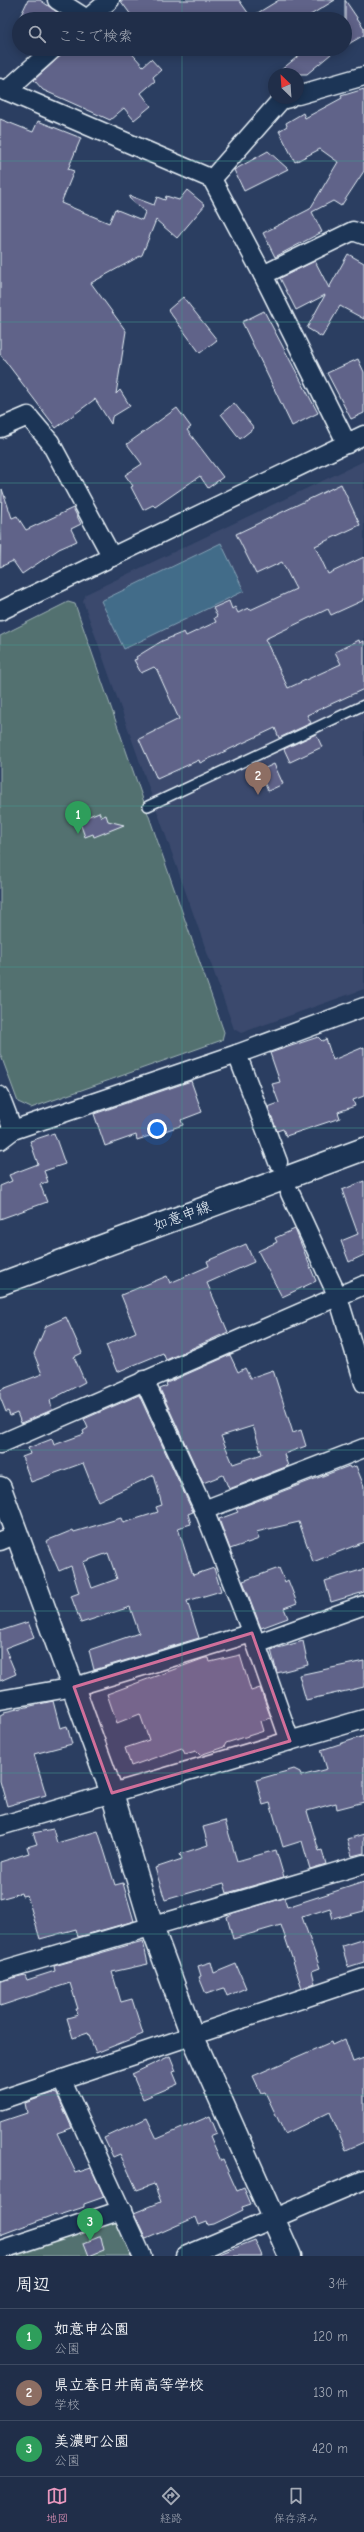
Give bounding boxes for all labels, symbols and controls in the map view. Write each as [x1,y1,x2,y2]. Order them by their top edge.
search box [12,12,352,56]
icon: search [26,23,48,45]
text: ここで検索 [58,27,133,45]
north arrow [268,68,304,104]
pin: 2 [245,762,271,795]
pin: 1 [65,801,91,834]
your location [147,1119,167,1139]
street label: 如意申線 [151,1197,213,1235]
pin: 3 [77,2208,103,2241]
text: 周辺 [16,2275,50,2294]
text: 3件 [328,2276,348,2291]
text: 如意申公園 [54,2320,129,2338]
text: 1 [26,2329,32,2344]
text: 120 m [313,2329,348,2344]
text: 公園 [54,2341,80,2356]
text: 県立春日井南高等学校 [54,2376,204,2394]
text: 2 [26,2385,32,2400]
text: 130 m [313,2385,348,2400]
text: 学校 [54,2397,80,2412]
text: 美濃町公園 [54,2432,129,2450]
text: 3 [26,2441,32,2456]
text: 420 m [312,2441,348,2456]
text: 公園 [54,2453,80,2468]
tab: 地図 [46,2485,68,2525]
tab: 経路 [160,2485,182,2525]
tab: 保存済み [274,2485,318,2525]

